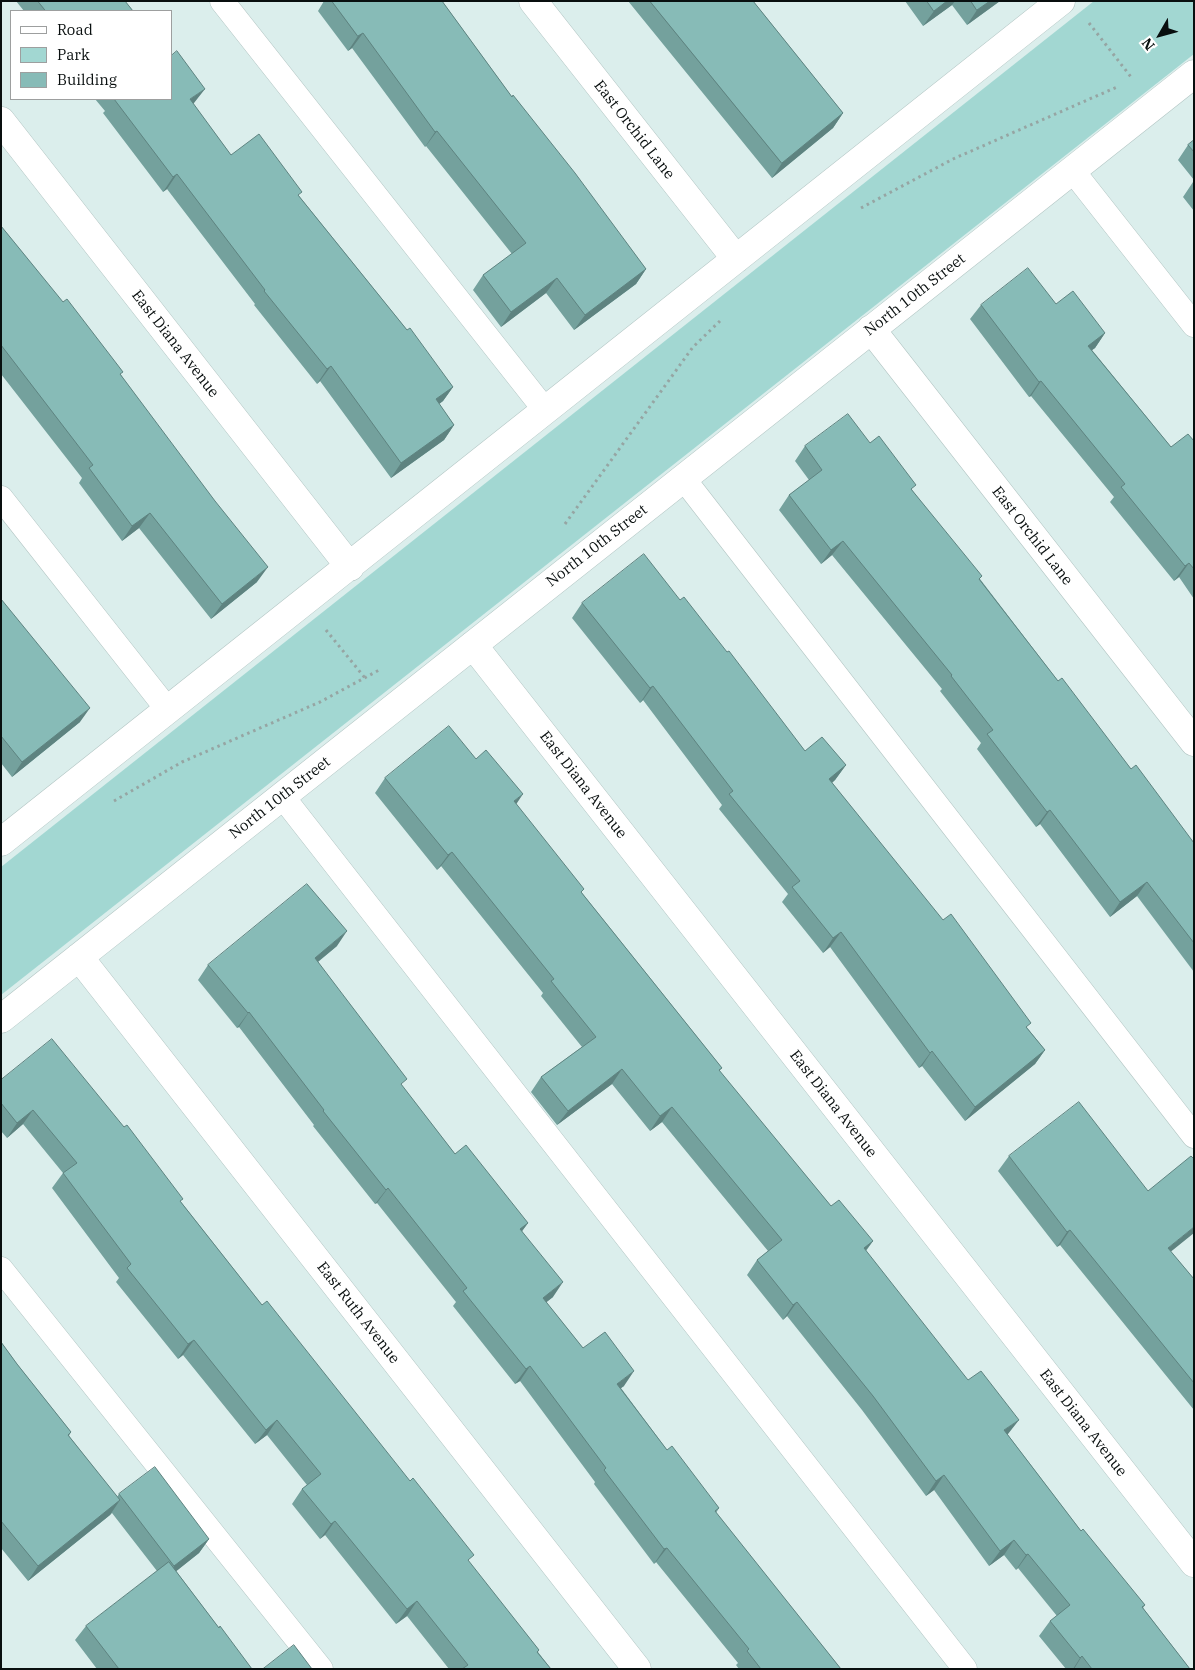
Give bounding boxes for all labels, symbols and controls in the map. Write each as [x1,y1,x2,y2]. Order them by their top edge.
legend [10,10,172,100]
north arrow [1135,10,1185,60]
text: Road [57,20,93,39]
text: N [1138,34,1159,54]
text: Park [57,45,90,64]
text: Building [57,70,117,89]
street label: East Orchid Lane [590,77,678,183]
street label: North 10th Street [861,250,969,340]
street label: East Diana Avenue [127,287,223,401]
street label: East Orchid Lane [988,483,1076,589]
street label: North 10th Street [543,501,651,591]
street label: East Diana Avenue [535,728,631,842]
street label: North 10th Street [226,753,334,843]
street label: East Diana Avenue [785,1047,881,1161]
street label: East Ruth Avenue [313,1259,403,1367]
street label: East Diana Avenue [1035,1366,1131,1480]

